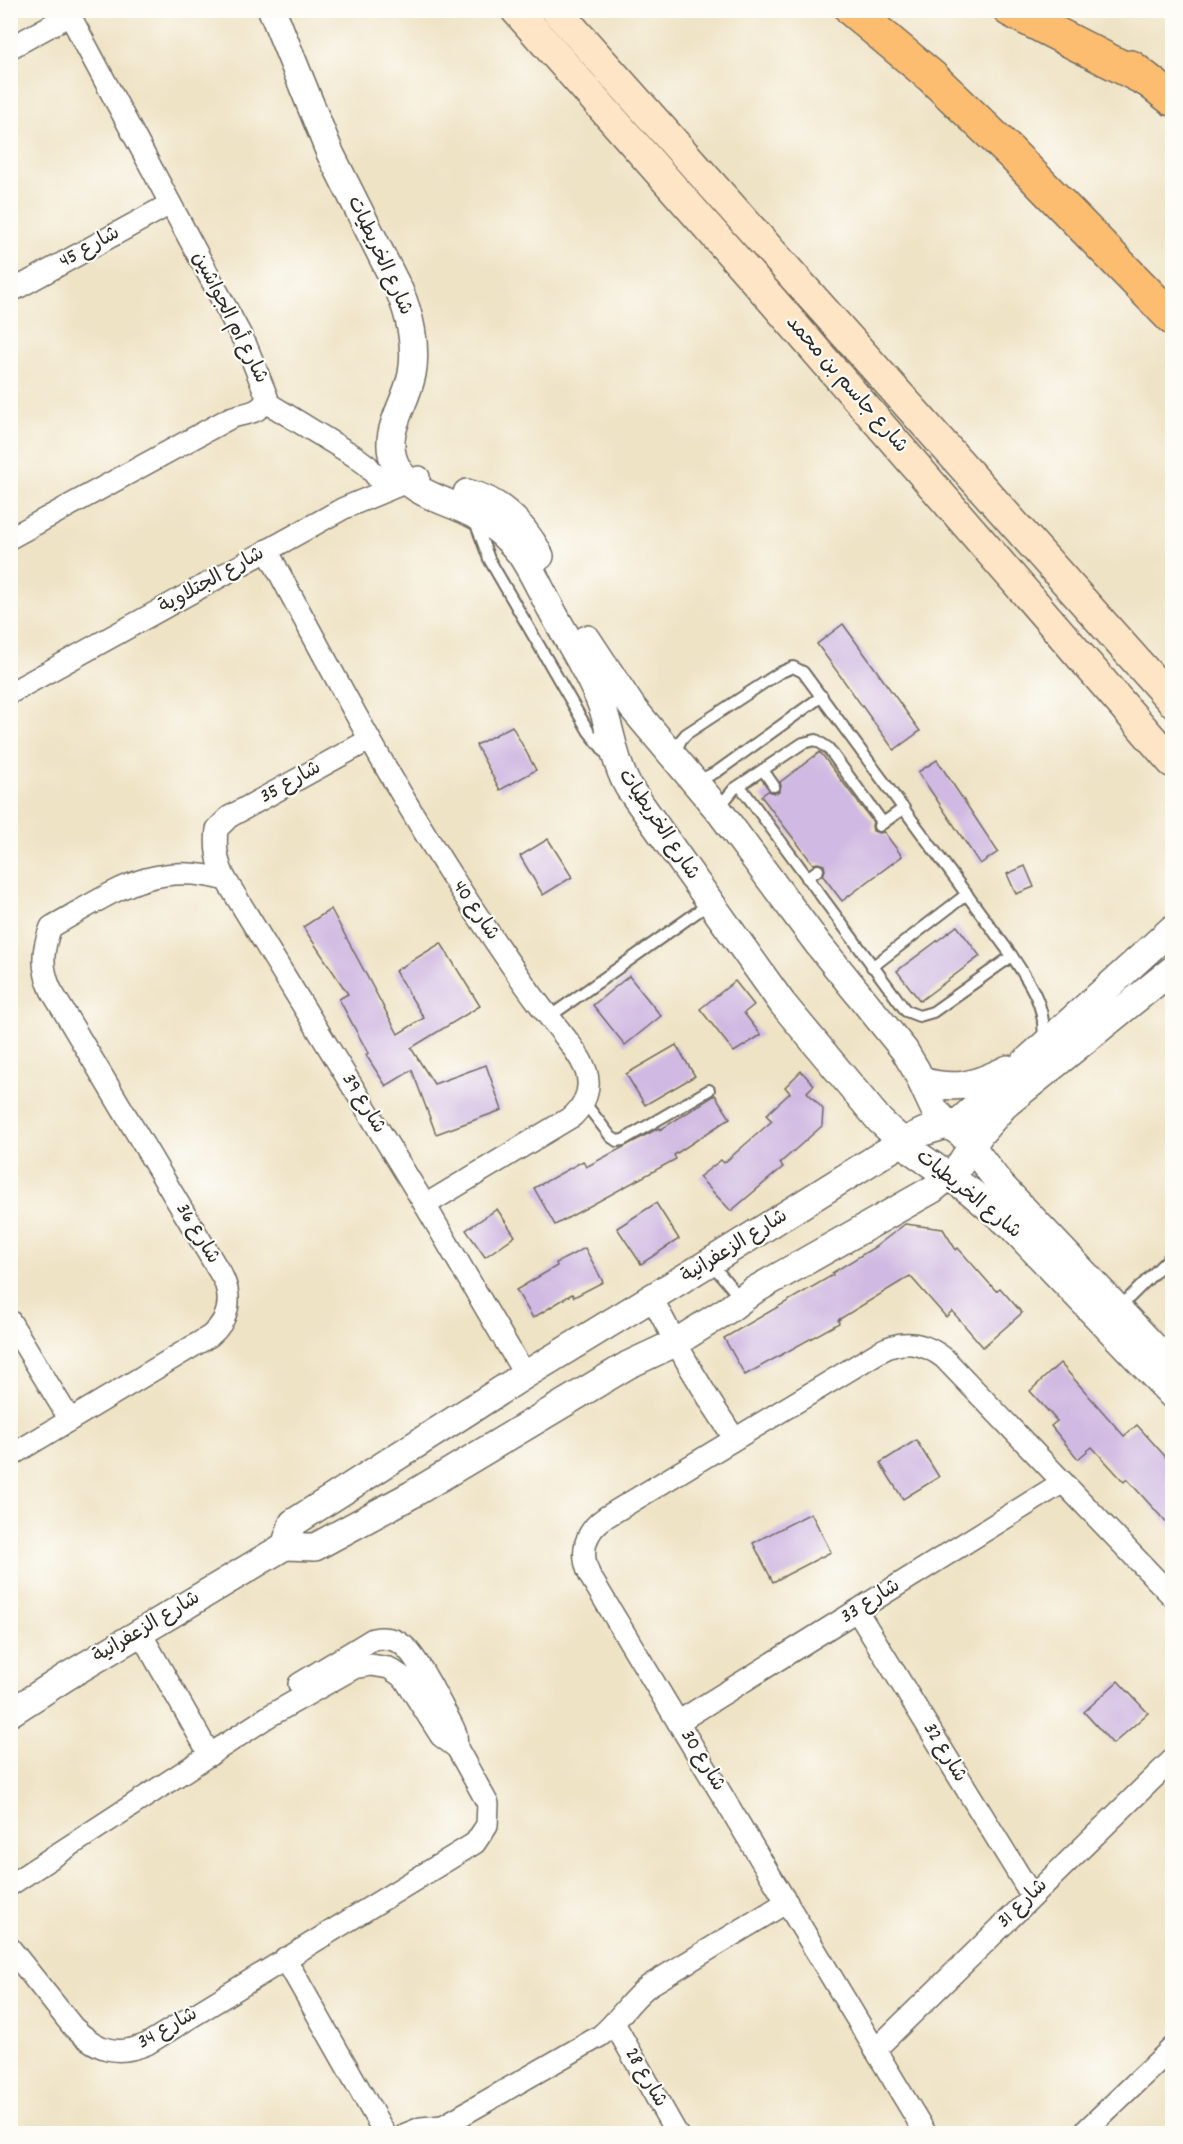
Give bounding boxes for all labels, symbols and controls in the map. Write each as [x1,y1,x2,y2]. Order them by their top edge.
street label: شارع الخريطيات [339,192,419,320]
street label: شارع 45 [55,220,125,276]
street label: شارع أم الجواشين [184,247,274,389]
street label: شارع جاسم بن محمد [778,310,914,460]
street label: شارع الجتلاوية [154,540,270,622]
street label: شارع 35 [255,755,327,811]
street label: شارع الخريطيات [610,764,706,886]
street label: شارع 40 [445,875,505,947]
street label: شارع 39 [334,1069,392,1139]
street label: شارع الخريطيات [909,1144,1027,1246]
street label: شارع 36 [168,1198,226,1270]
street label: شارع الزعفرانية [676,1203,794,1291]
street label: شارع 33 [836,1573,906,1631]
street label: شارع الزعفرانية [88,1585,206,1671]
street label: شارع 32 [915,1718,973,1788]
street label: شارع 30 [673,1725,731,1797]
street label: شارع 31 [991,1873,1055,1935]
street label: شارع 34 [133,2001,203,2057]
street label: شارع 28 [617,2043,673,2113]

